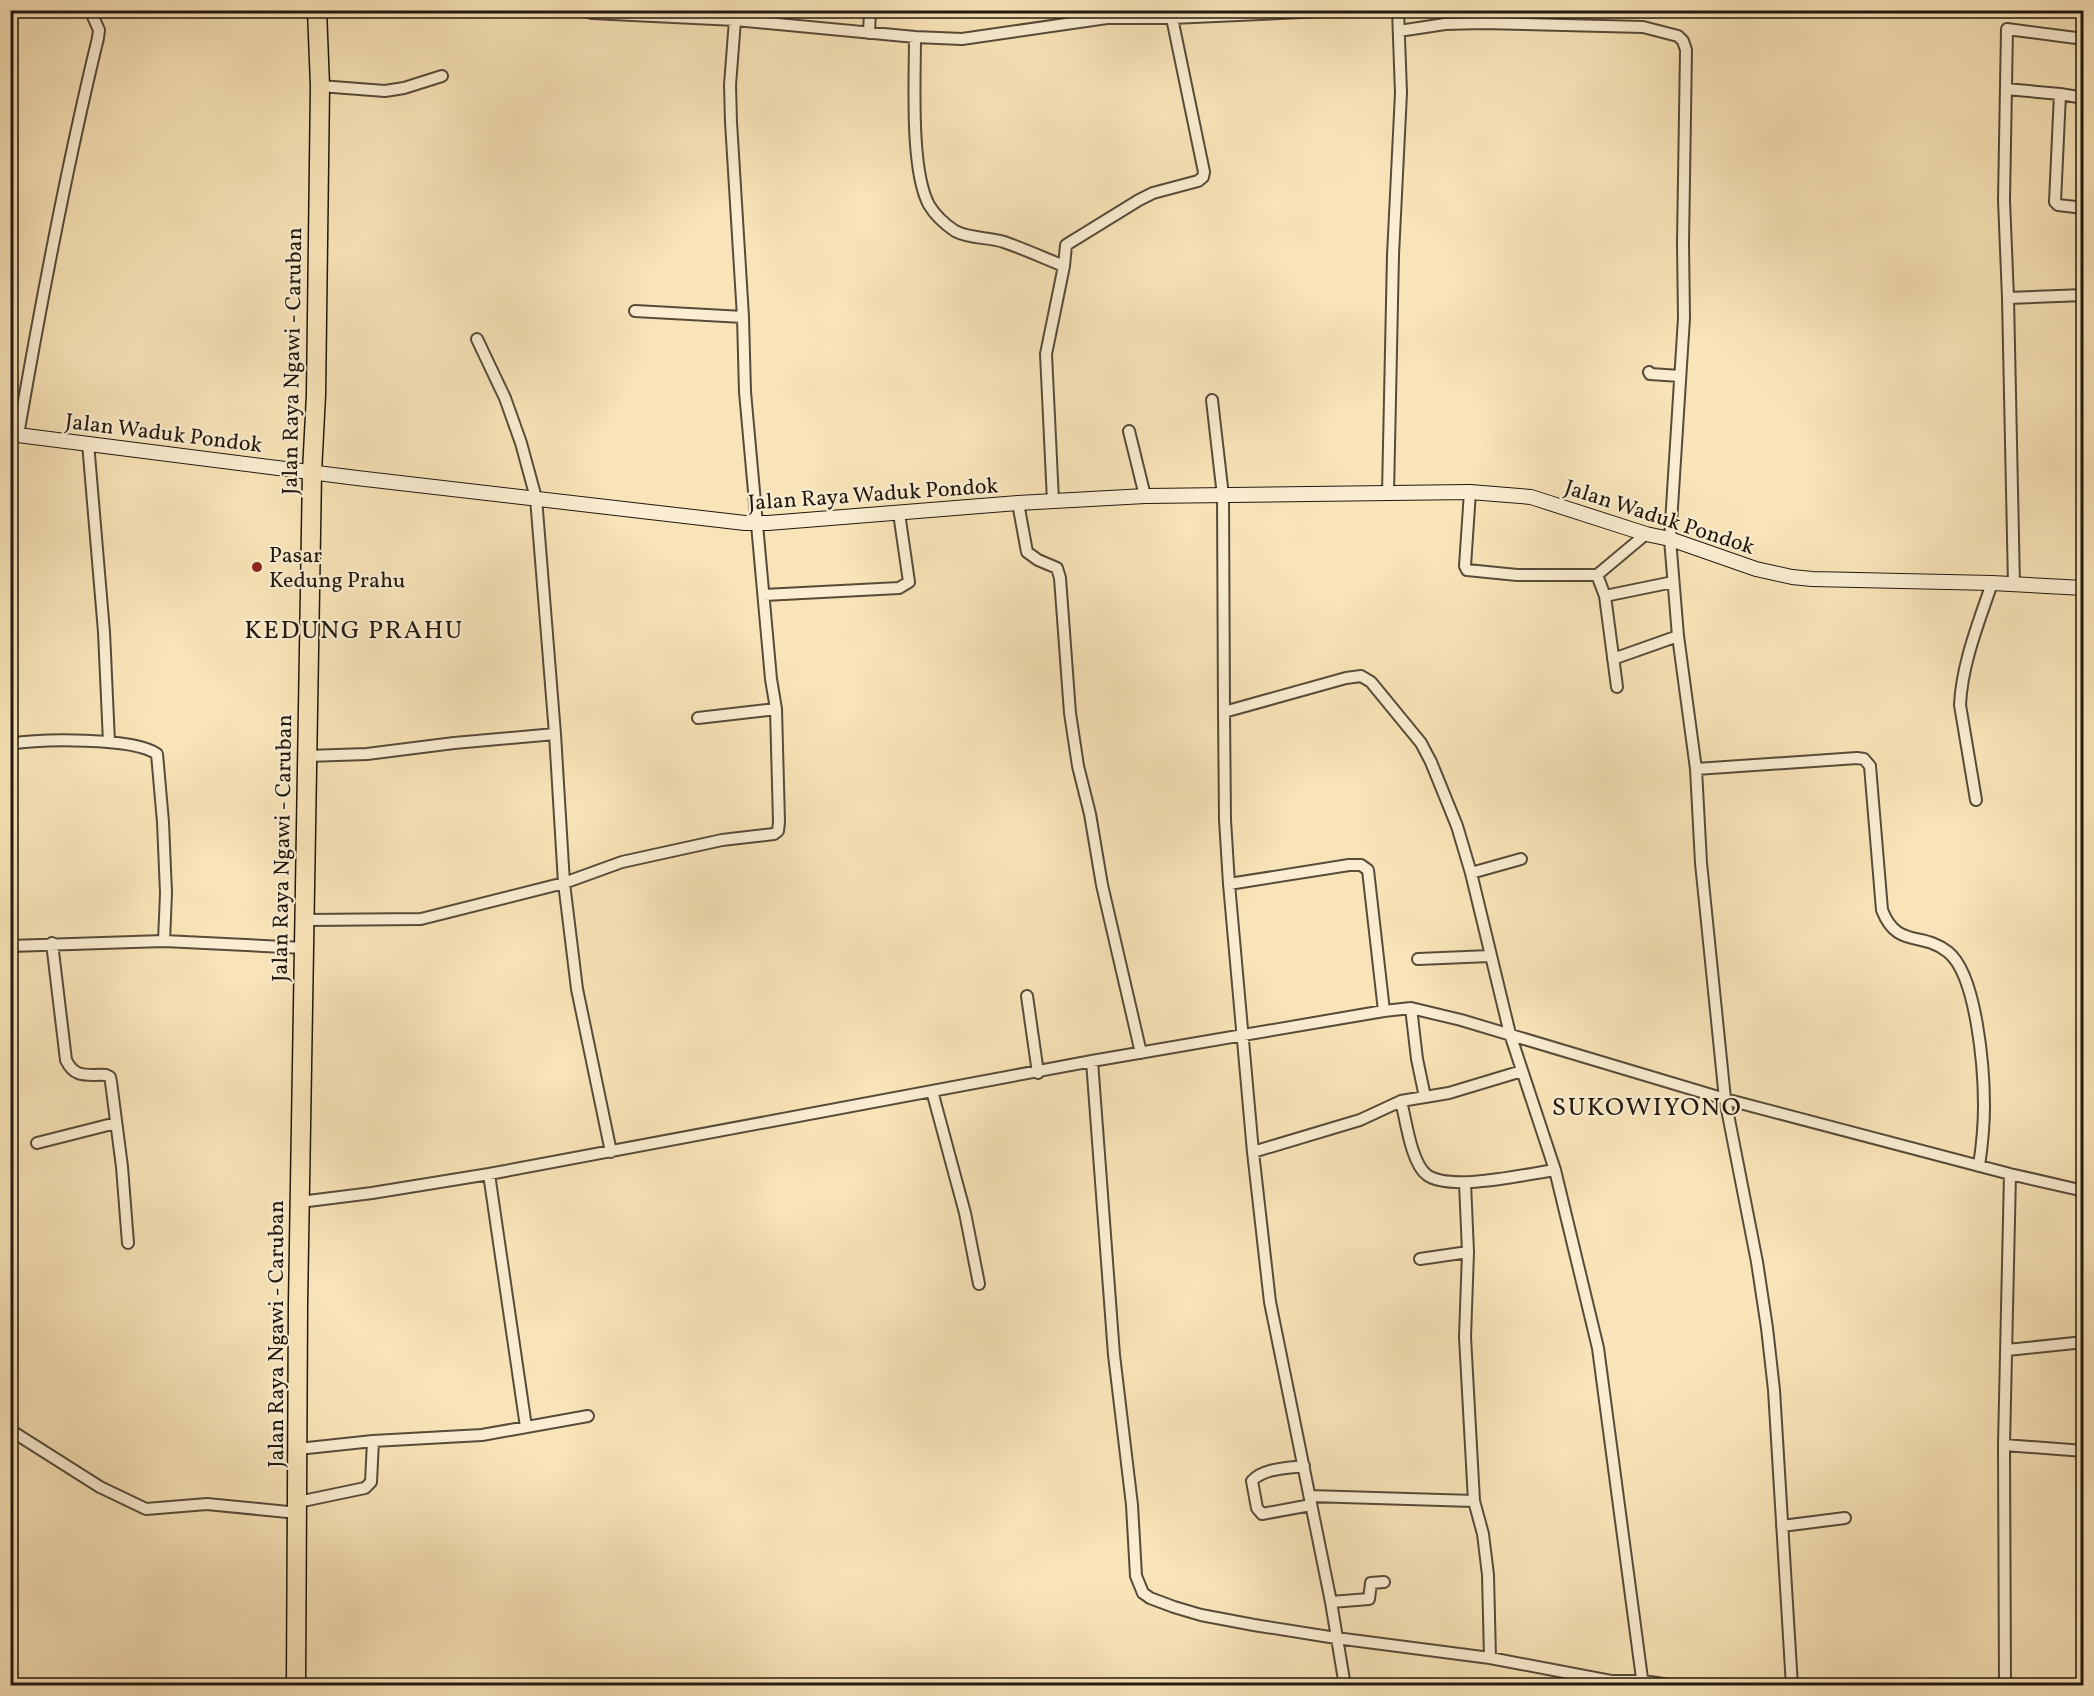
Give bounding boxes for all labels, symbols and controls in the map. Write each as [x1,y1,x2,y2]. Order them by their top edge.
street label: Jalan Raya Ngawi - Caruban [276,227,311,495]
street label: Jalan Waduk Pondok [63,407,264,462]
street label: Jalan Raya Waduk Pondok [747,471,999,520]
street label: Jalan Waduk Pondok [1560,473,1758,564]
place label: Pasar Kedung Prahu [269,541,406,597]
marker: Pasar Kedung Prahu [250,560,264,574]
district label: KEDUNG PRAHU [244,613,464,649]
street label: Jalan Raya Ngawi - Caruban [266,714,301,982]
district label: SUKOWIYONO [1552,1090,1742,1126]
street label: Jalan Raya Ngawi - Caruban [262,1200,293,1468]

